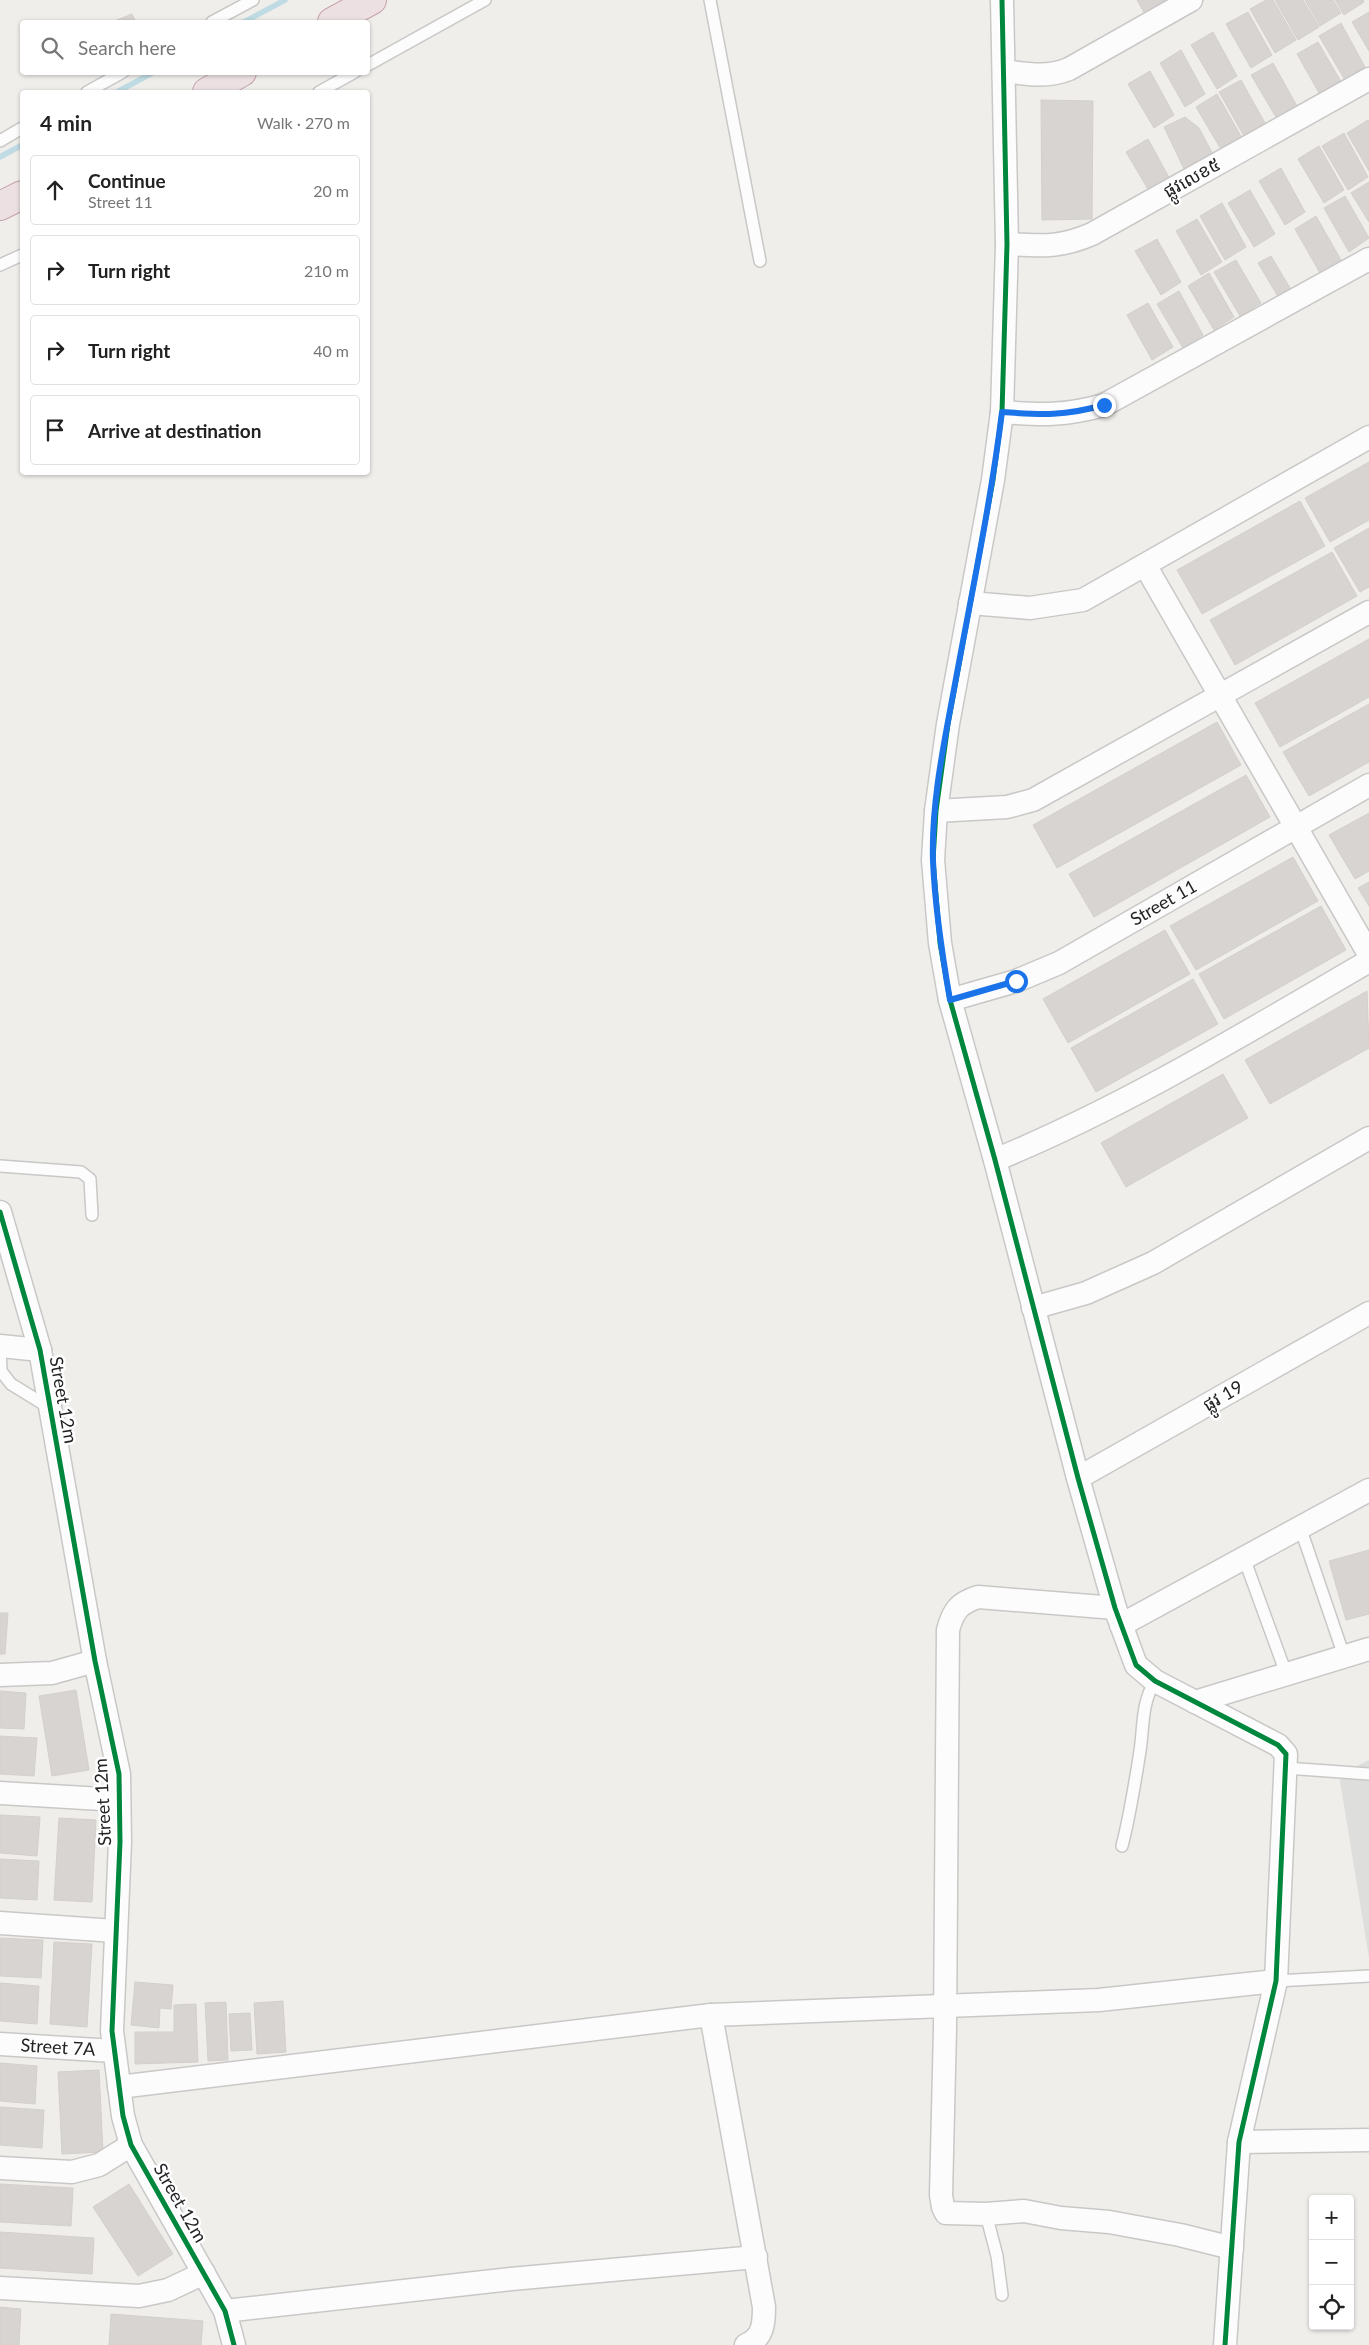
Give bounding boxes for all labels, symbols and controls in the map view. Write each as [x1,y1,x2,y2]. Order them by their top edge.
search box [20,20,370,75]
icon: search [38,34,66,62]
text: Search here [78,36,176,59]
text: 4 min [40,110,92,135]
text: Walk · 270 m [257,113,350,132]
street label: ផ្លូវលេខ៥ [1159,152,1227,207]
text: Continue [88,169,166,192]
icon: ahead [41,176,69,204]
text: 20 m [313,181,349,200]
text: Street 11 [88,192,153,211]
icon: right [41,256,69,284]
text: Turn right [88,259,170,282]
text: 210 m [304,261,349,280]
icon: right [41,336,69,364]
text: Turn right [88,339,170,362]
text: 40 m [313,341,349,360]
route end [1093,394,1116,417]
icon: arrive [41,416,69,444]
text: Arrive at destination [88,419,261,442]
street label: Street 11 [1126,874,1200,930]
route start [1005,970,1028,993]
street label: Street 12m [46,1355,82,1445]
street label: ផ្លូវ 19 [1198,1375,1250,1421]
street label: Street 12m [89,1758,115,1846]
street label: Street 7A [20,2033,97,2060]
street label: Street 12m [149,2159,212,2246]
map controls [1309,2195,1354,2330]
button: + [1309,2195,1354,2240]
button: − [1309,2240,1354,2285]
button: locate [1309,2285,1354,2330]

